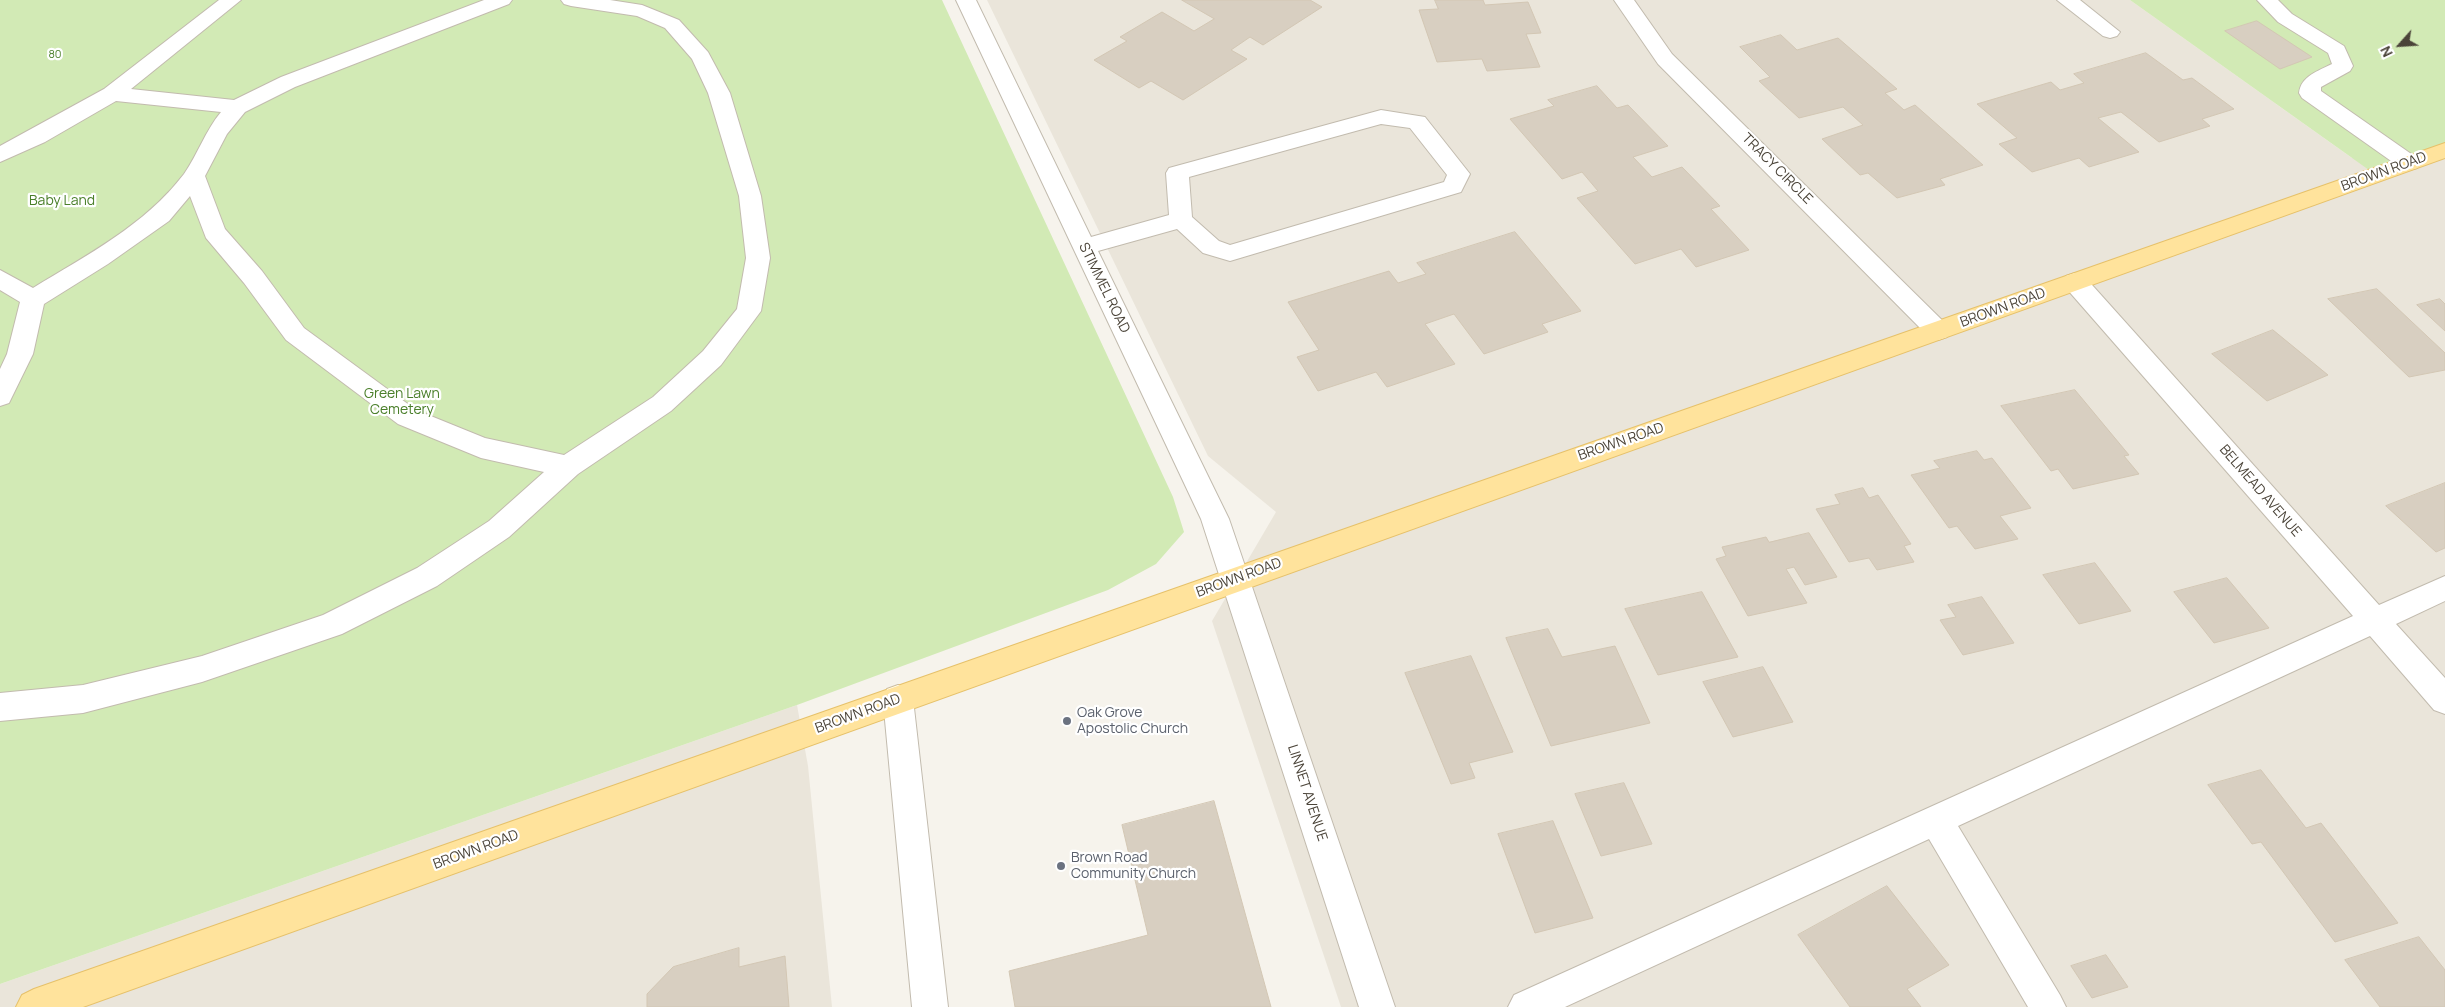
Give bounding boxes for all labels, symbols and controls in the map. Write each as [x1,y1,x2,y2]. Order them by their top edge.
north arrow [2375,20,2425,70]
text: N [2375,43,2397,60]
park label: 80 [48,48,62,62]
street label: TRACY CIRCLE [1738,130,1816,208]
street label: BROWN ROAD [2339,149,2429,195]
park label: Baby Land [29,193,95,209]
street label: STIMMEL ROAD [1075,240,1133,336]
street label: BROWN ROAD [1958,285,2048,331]
park label: Green Lawn Cemetery [364,386,440,418]
street label: BROWN ROAD [1576,419,1666,465]
street label: BELMEAD AVENUE [2216,442,2304,540]
street label: BROWN ROAD [1194,555,1284,601]
street label: BROWN ROAD [813,691,903,737]
place label: Oak Grove Apostolic Church [1077,705,1188,738]
marker: Oak Grove Apostolic Church [1061,715,1073,727]
street label: LINNET AVENUE [1283,743,1331,843]
street label: BROWN ROAD [431,827,521,873]
place label: Brown Road Community Church [1071,850,1196,882]
marker: Brown Road Community Church [1055,860,1067,872]

